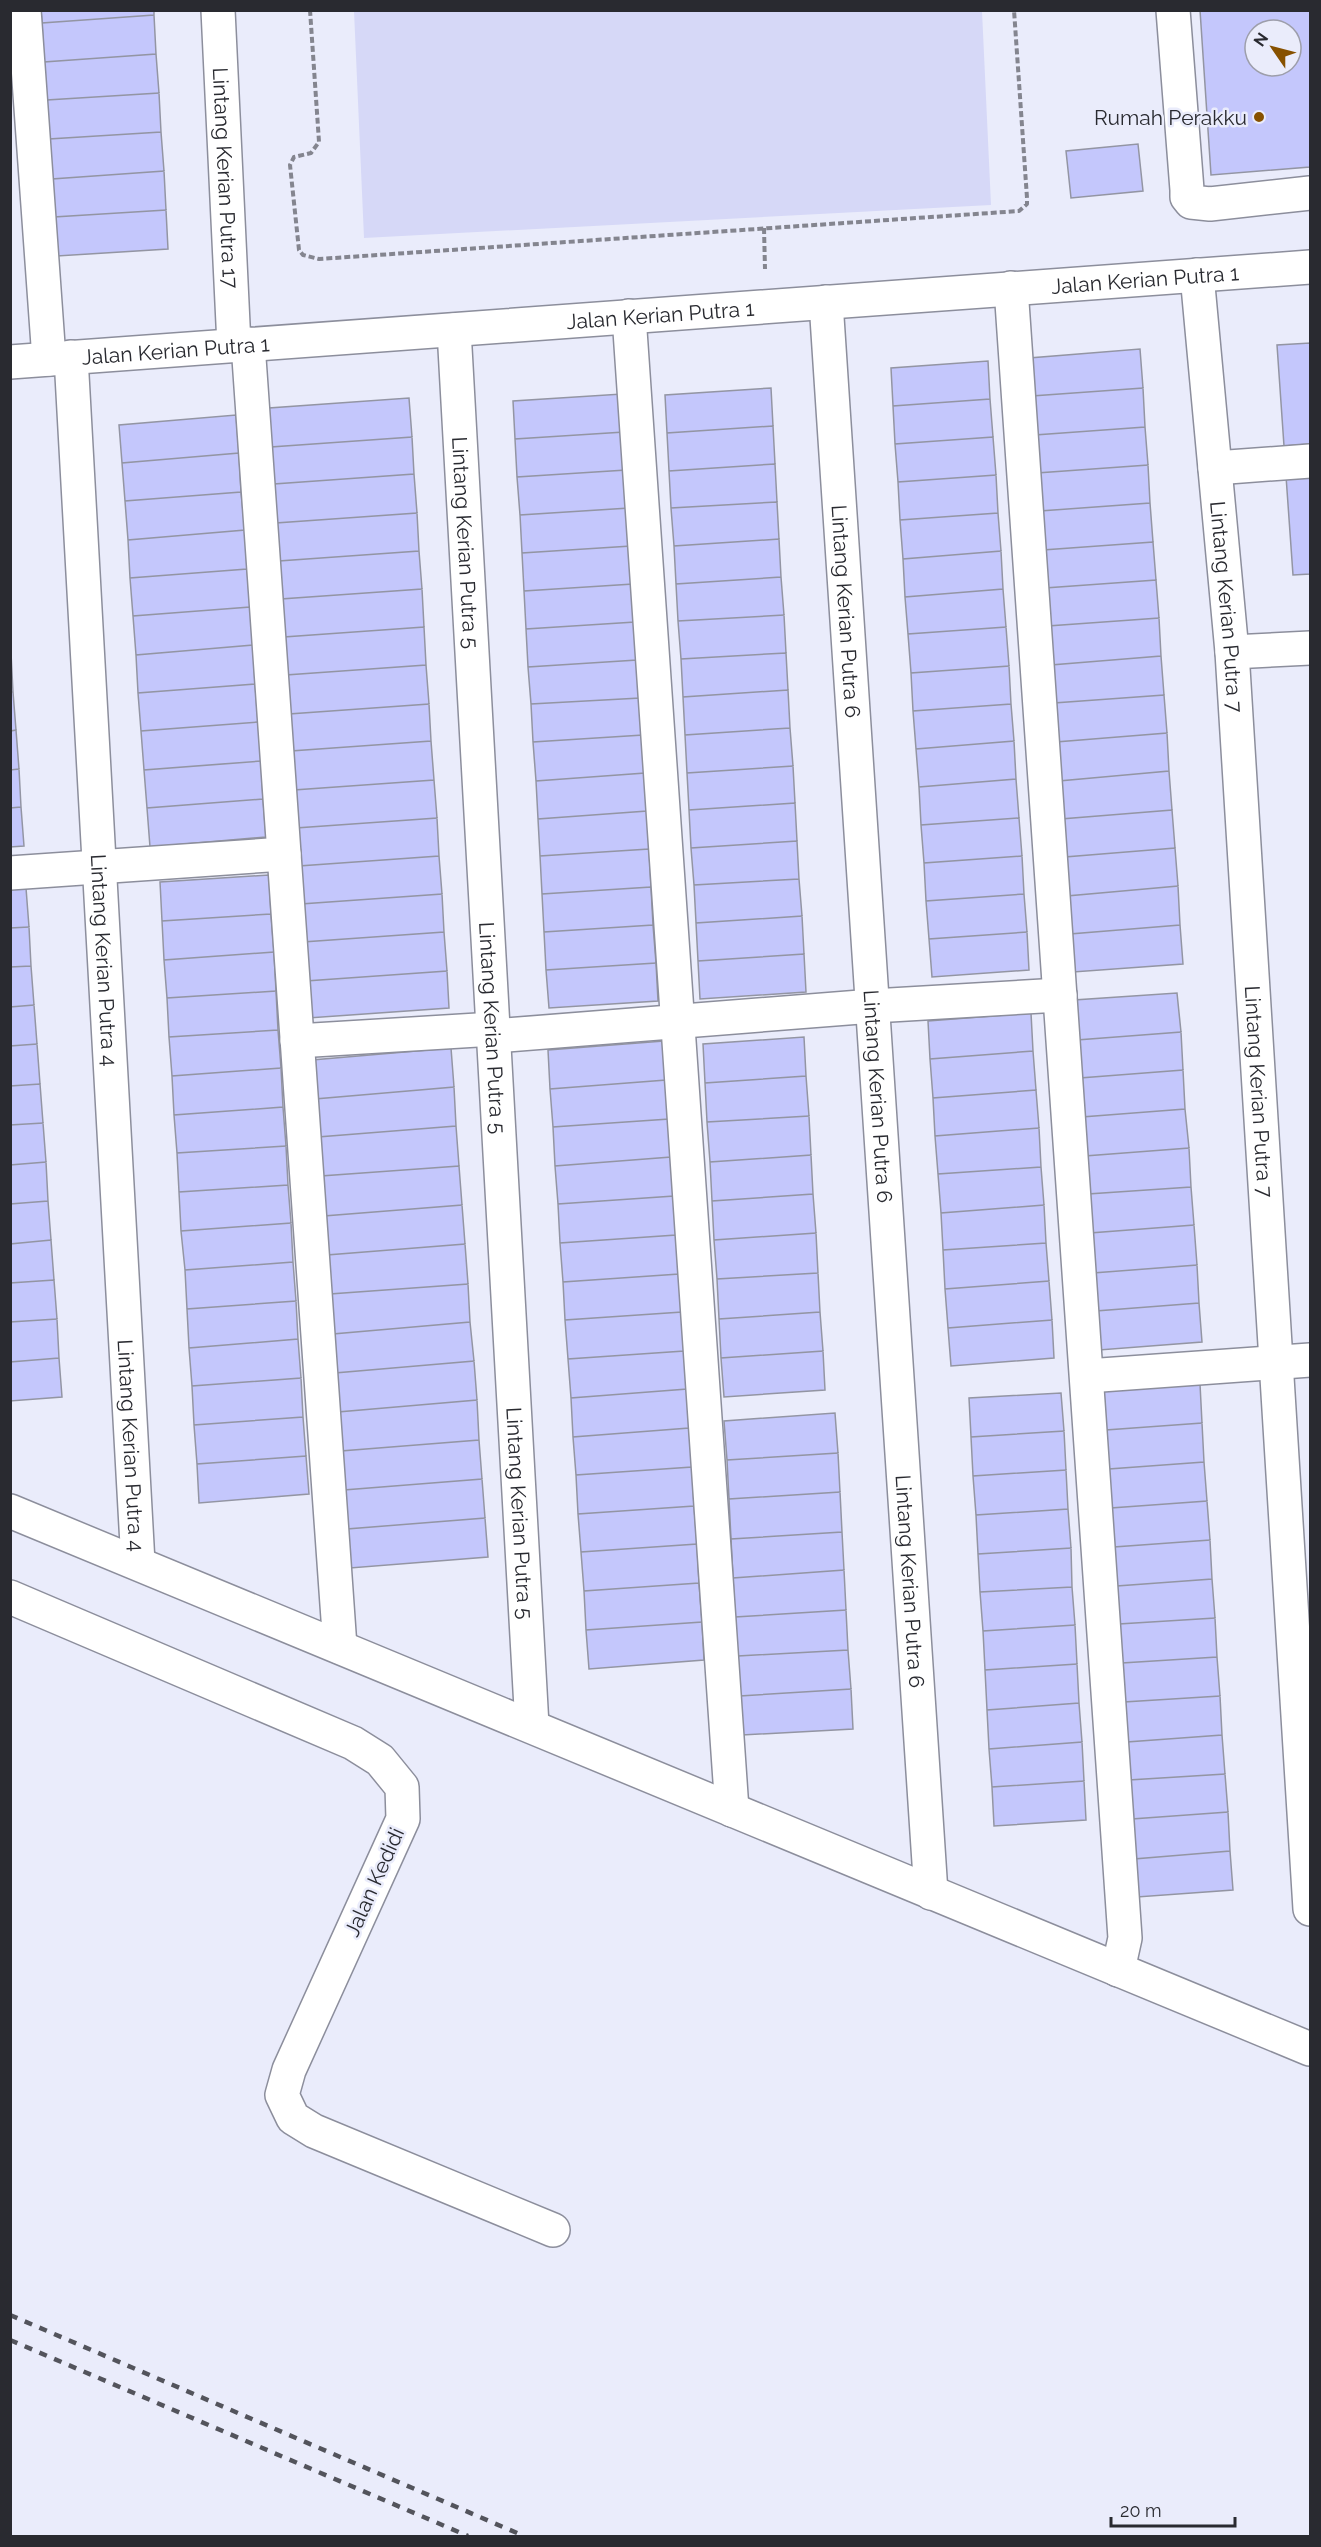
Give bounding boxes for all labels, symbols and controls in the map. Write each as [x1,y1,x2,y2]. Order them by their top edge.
north arrow [1243,18,1303,78]
text: N [1250,29,1272,50]
street label: Lintang Kerian Putra 17 [208,67,244,290]
place label: Rumah Perakku [1094,105,1247,130]
marker: Rumah Perakku [1252,110,1266,124]
street label: Jalan Kerian Putra 1 [1050,260,1240,298]
street label: Jalan Kerian Putra 1 [566,295,755,334]
street label: Jalan Kerian Putra 1 [81,331,270,369]
street label: Lintang Kerian Putra 5 [447,436,484,649]
street label: Lintang Kerian Putra 7 [1206,500,1248,714]
street label: Lintang Kerian Putra 6 [827,504,866,719]
street label: Lintang Kerian Putra 4 [86,853,123,1067]
street label: Lintang Kerian Putra 5 [475,921,511,1135]
street label: Lintang Kerian Putra 7 [1240,985,1278,1199]
street label: Lintang Kerian Putra 6 [859,989,898,1204]
street label: Lintang Kerian Putra 4 [113,1339,150,1552]
street label: Lintang Kerian Putra 5 [502,1406,539,1620]
street label: Lintang Kerian Putra 6 [891,1474,930,1689]
street label: Jalan Kedidi [339,1824,409,1940]
scale bar [1111,2490,1236,2528]
text: 20 m [1120,2500,1162,2521]

